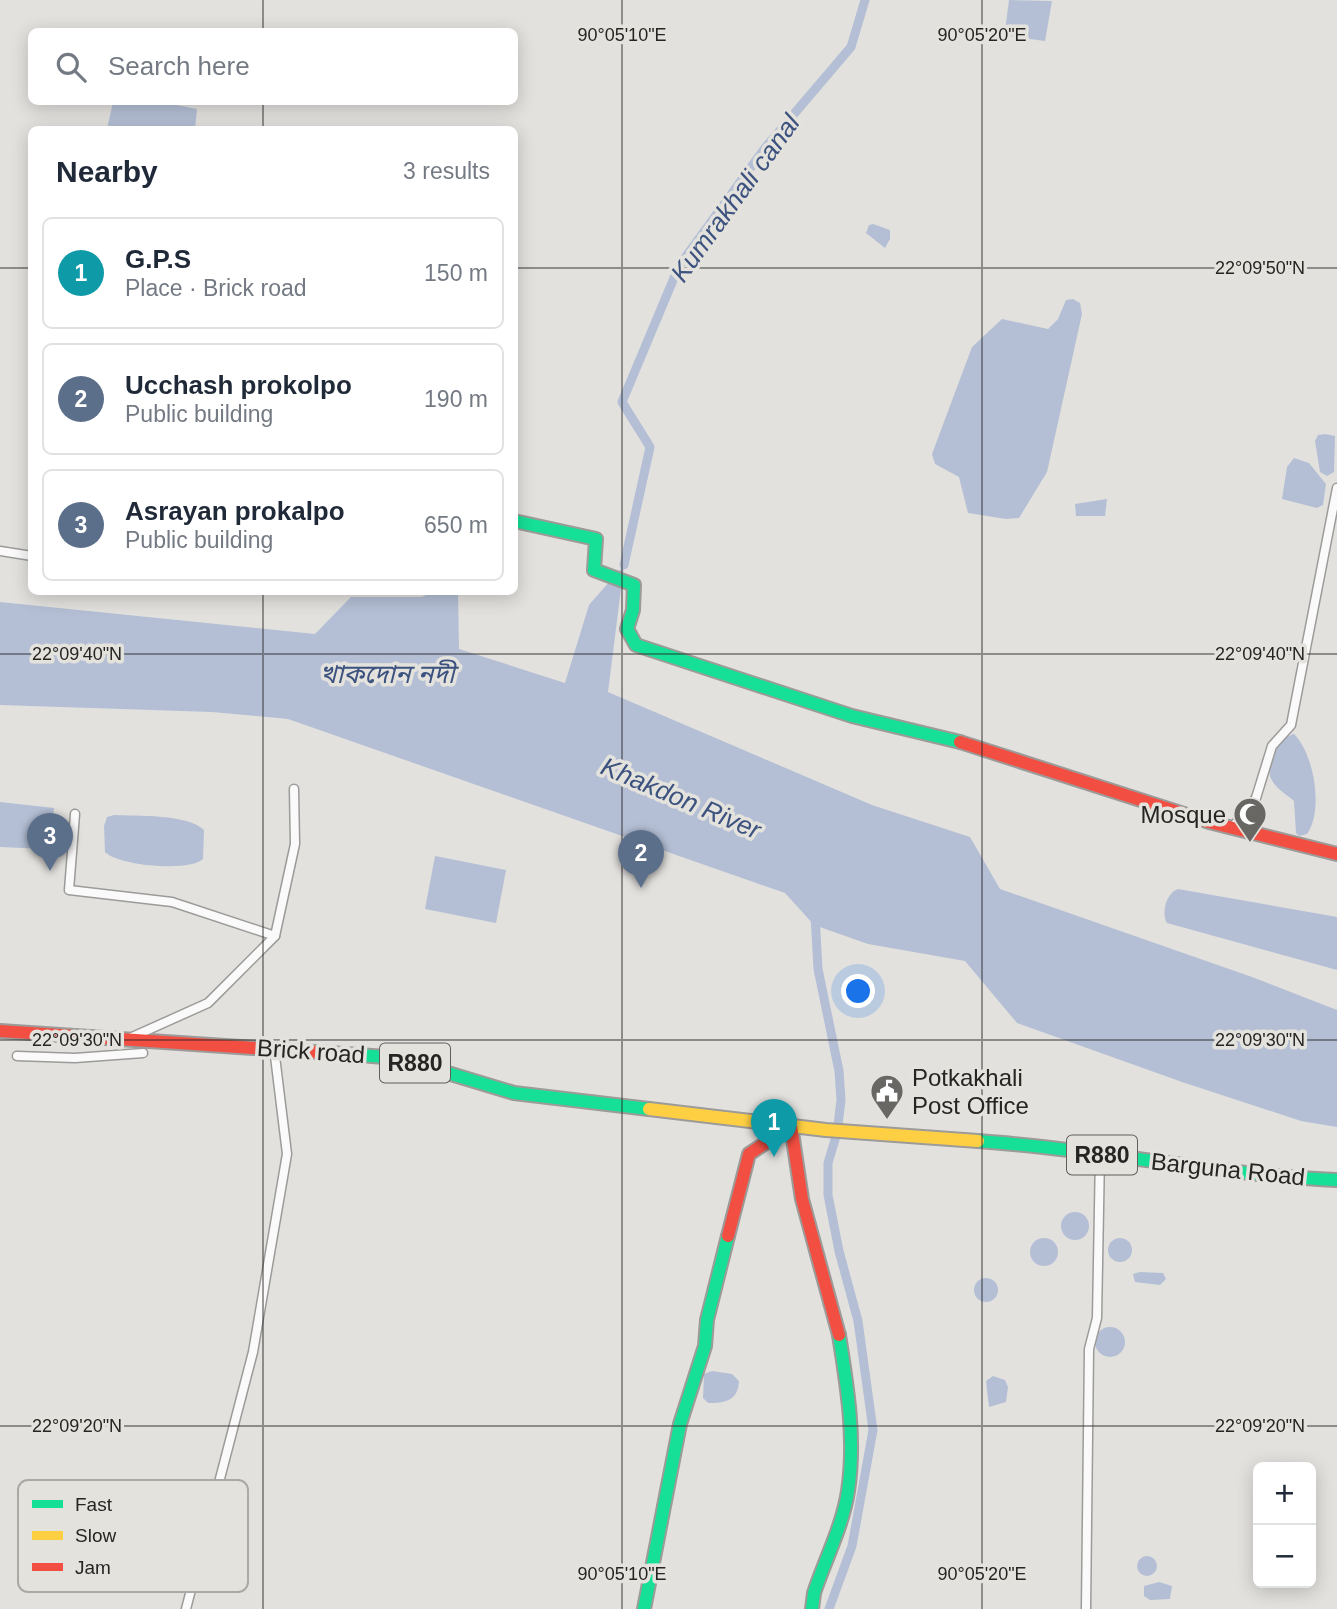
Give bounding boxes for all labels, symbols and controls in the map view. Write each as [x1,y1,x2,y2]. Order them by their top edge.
text: 90°05'10"E [577,25,667,45]
text: 90°05'20"E [937,25,1027,45]
search box [28,28,518,105]
icon: search [52,48,90,86]
text: Search here [108,51,250,81]
water label: Kumrakhali canal [664,108,806,287]
text: Nearby [56,155,158,188]
text: 3 results [403,158,490,184]
text: G.P.S [125,244,191,274]
text: 22°09'50"N [1215,258,1305,278]
text: 1 [75,260,87,286]
text: 150 m [424,260,488,286]
text: Place · Brick road [125,275,307,301]
text: Ucchash prokolpo [125,370,352,400]
text: 2 [75,386,87,412]
text: 190 m [424,386,488,412]
text: Public building [125,401,273,427]
text: Asrayan prokalpo [125,496,345,526]
text: 3 [75,512,87,538]
text: 650 m [424,512,488,538]
text: Public building [125,527,273,553]
text: 22°09'40"N [32,644,122,664]
text: 22°09'40"N [1215,644,1305,664]
water label: খাকদোন নদী [319,659,460,689]
water label: Khakdon River [597,751,767,846]
mosque icon: Mosque [1231,795,1269,844]
place label: Mosque [1141,801,1226,828]
pin: 3 [27,813,73,871]
pin: 2 [618,830,664,888]
your location [841,974,875,1008]
text: 22°09'30"N [32,1030,122,1050]
text: 22°09'30"N [1215,1030,1305,1050]
street label: Brick road [256,1034,366,1068]
road number: R880 [380,1044,450,1082]
place label: Potkakhali Post Office [912,1064,1029,1119]
public building icon: Potkakhali Post Office [868,1072,906,1121]
pin: 1 [751,1099,797,1157]
road number: R880 [1067,1136,1137,1174]
street label: Barguna Road [1150,1147,1306,1191]
text: 22°09'20"N [32,1416,122,1436]
text: 22°09'20"N [1215,1416,1305,1436]
map controls [1253,1462,1316,1588]
button: + [1253,1462,1316,1525]
legend [18,1480,248,1592]
text: Fast [75,1494,113,1515]
text: Slow [75,1525,116,1546]
button: − [1253,1525,1316,1588]
text: Jam [75,1557,111,1578]
text: 90°05'10"E [577,1564,667,1584]
text: 90°05'20"E [937,1564,1027,1584]

